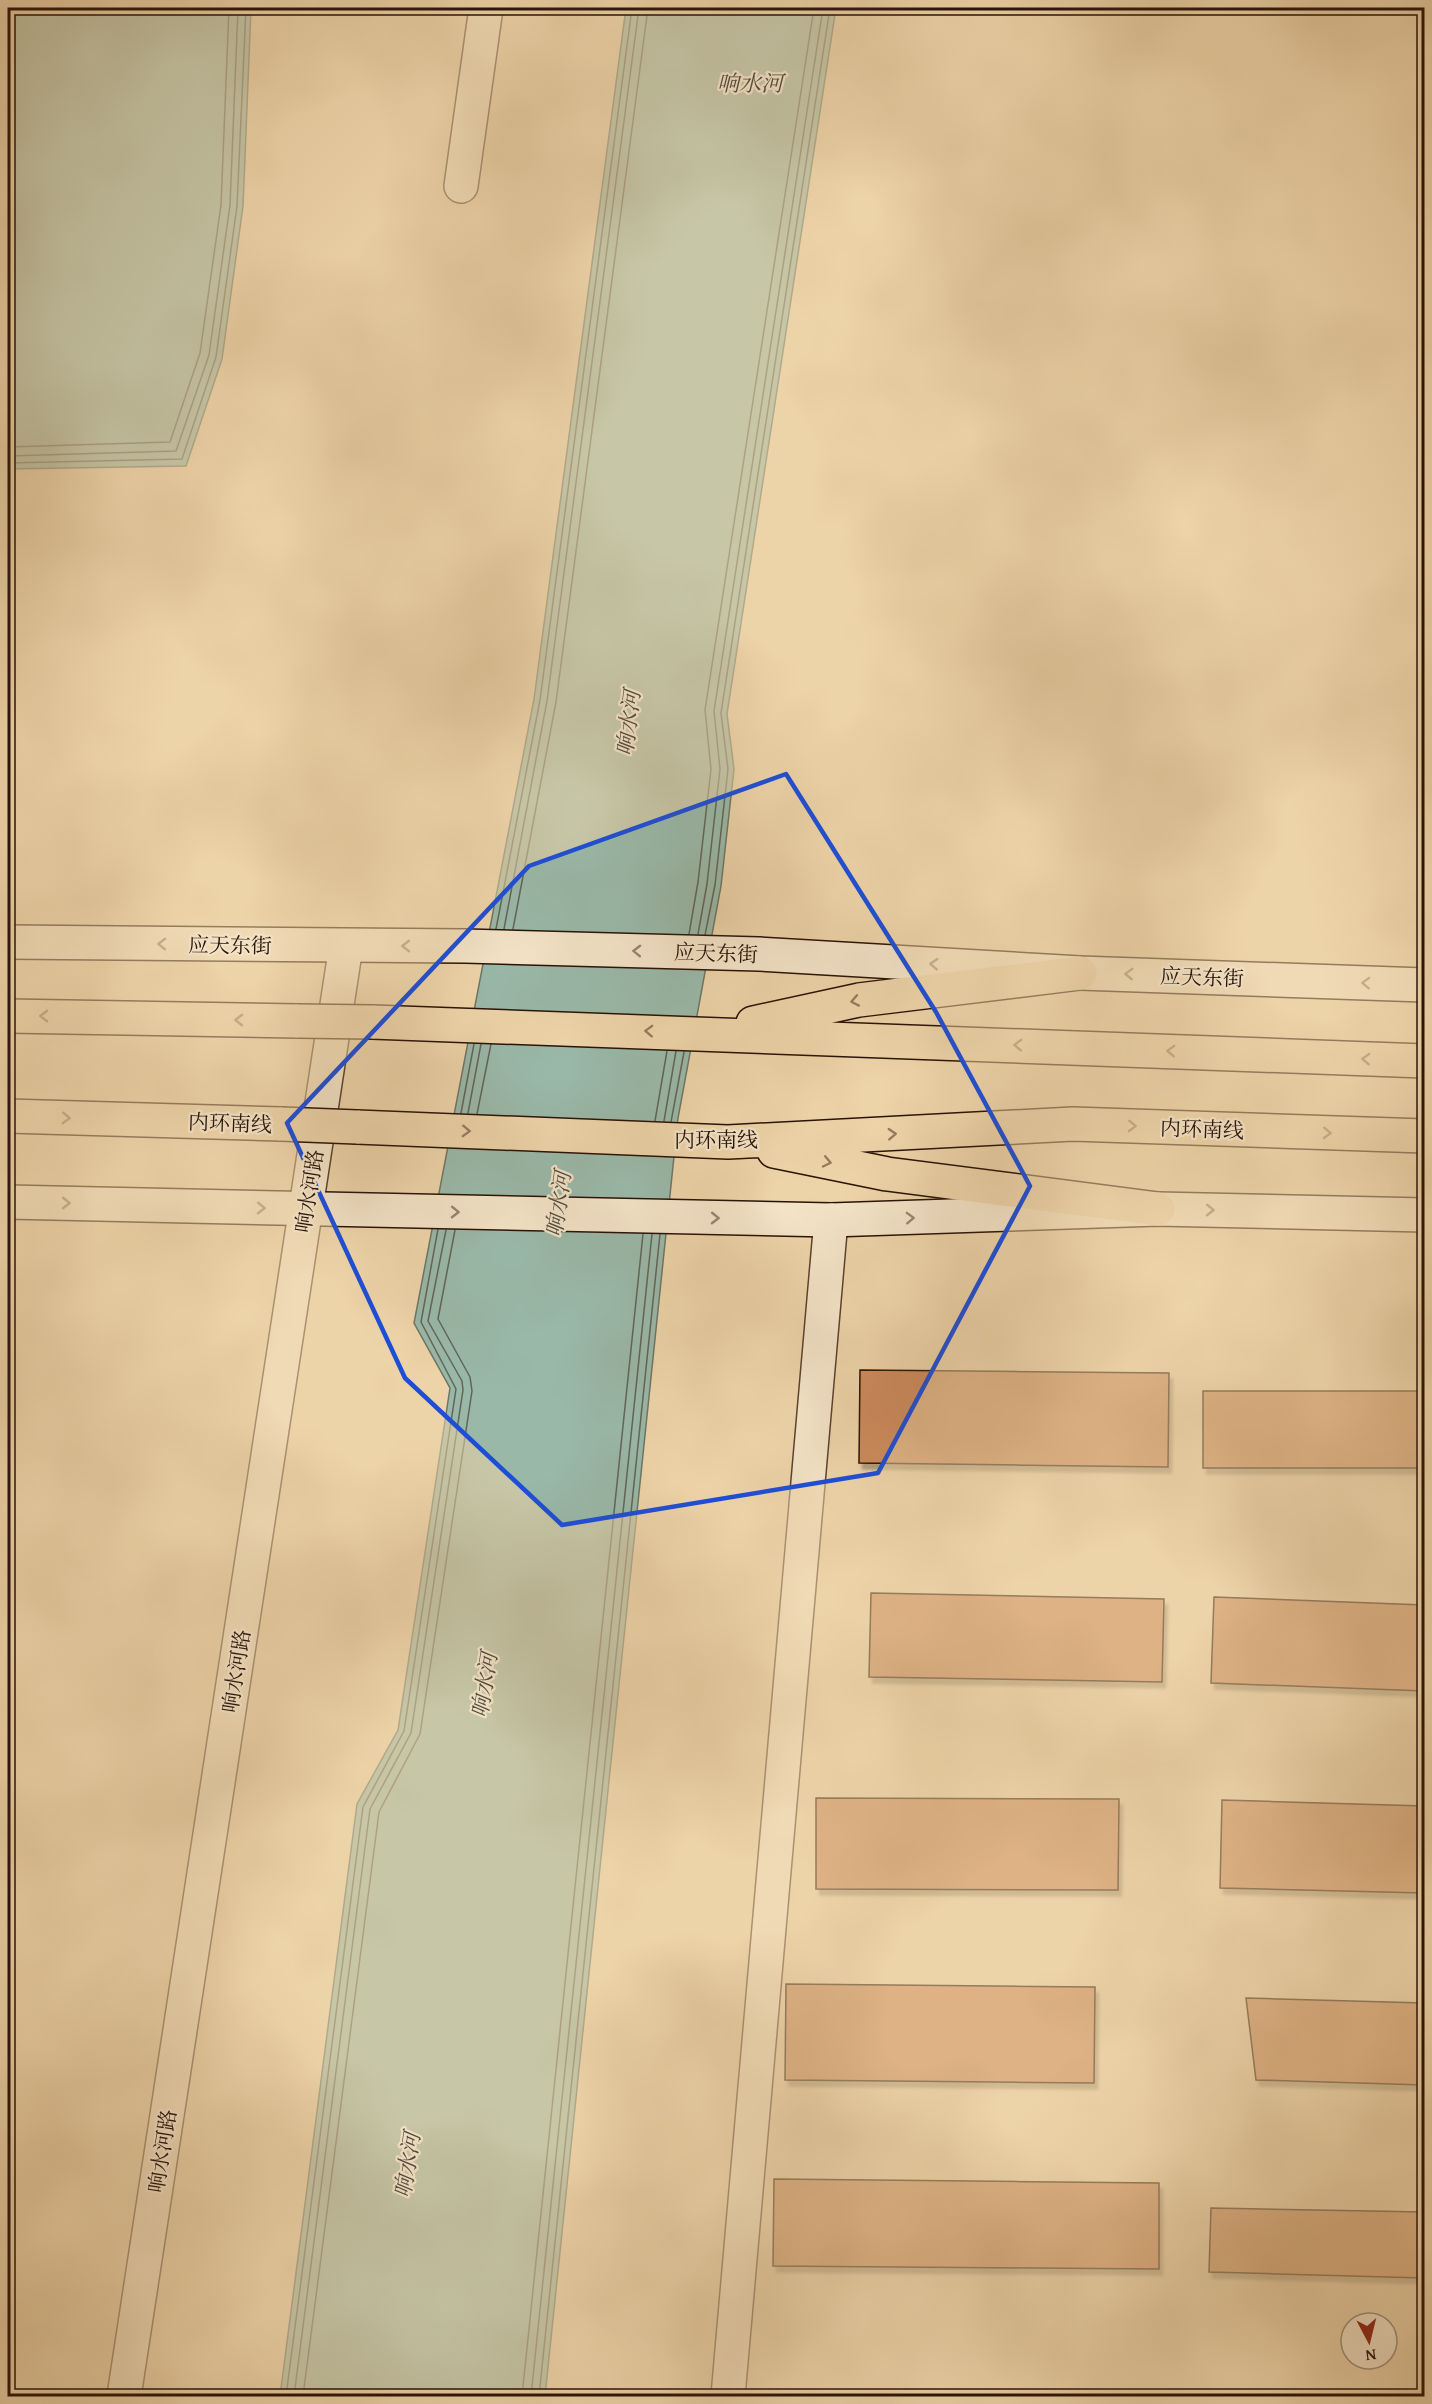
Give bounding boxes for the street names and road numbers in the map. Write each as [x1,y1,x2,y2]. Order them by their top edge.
street label: 应天东街 [188,929,272,961]
street label: 应天东街 [673,936,759,970]
street label: 应天东街 [1159,960,1245,994]
street label: 内环南线 [187,1106,273,1140]
street label: 内环南线 [1159,1112,1245,1146]
street label: 内环南线 [674,1124,758,1155]
street label: 响水河路 [287,1147,331,1235]
street label: 响水河路 [214,1627,258,1715]
street label: 响水河路 [140,2107,184,2195]

